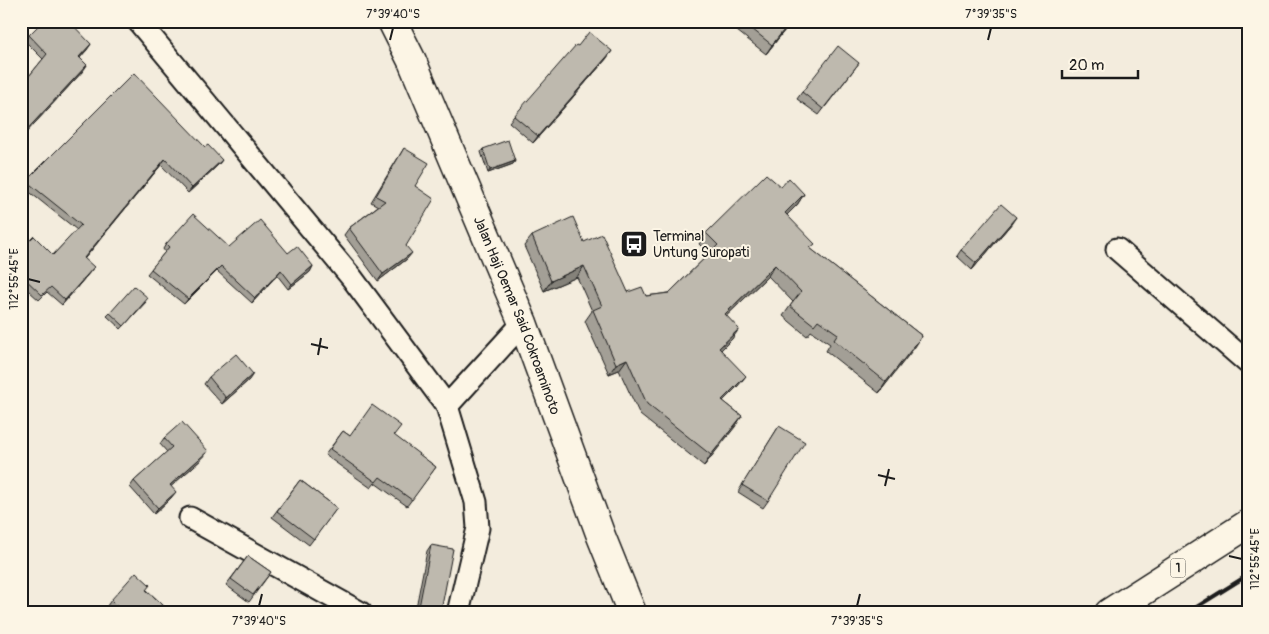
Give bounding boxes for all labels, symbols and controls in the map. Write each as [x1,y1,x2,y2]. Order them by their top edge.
text: 7°39'40"S [366,7,420,22]
text: 7°39'35"S [965,7,1017,22]
scale bar [1062,48,1138,80]
text: 20 m [1069,56,1104,75]
street label: Jalan Haji Oemar Said Cokroaminoto [470,214,564,417]
place label: Terminal Untung Suropati [653,228,750,261]
bus stop icon: Terminal Untung Suropati [619,229,649,259]
text: 112°55'45"E [7,248,22,310]
text: 112°55'45"E [1248,528,1263,590]
road number: 1 [1170,558,1186,578]
text: 7°39'40"S [232,614,286,629]
text: 7°39'35"S [831,614,883,629]

